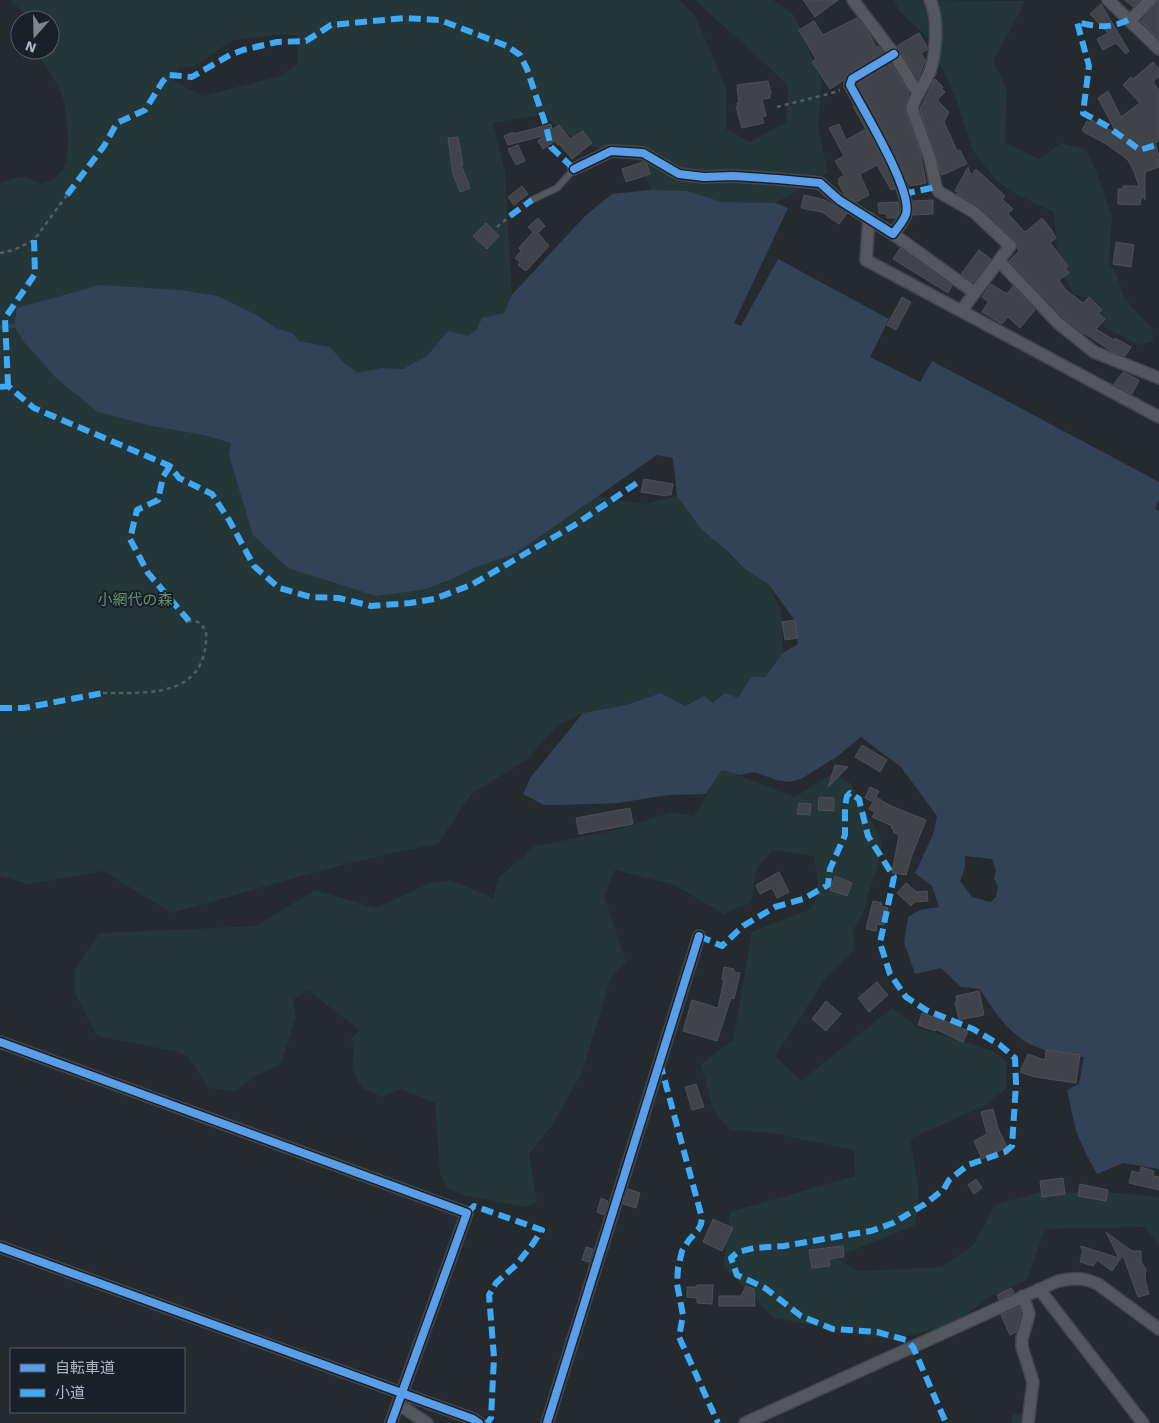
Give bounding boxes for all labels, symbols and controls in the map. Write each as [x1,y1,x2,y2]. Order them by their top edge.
north arrow [10,10,60,60]
text: N [23,38,38,57]
park label: 小網代の森 [97,591,173,609]
legend [10,1348,185,1413]
text: 自転車道 [55,1359,115,1377]
text: 小道 [55,1384,85,1402]

